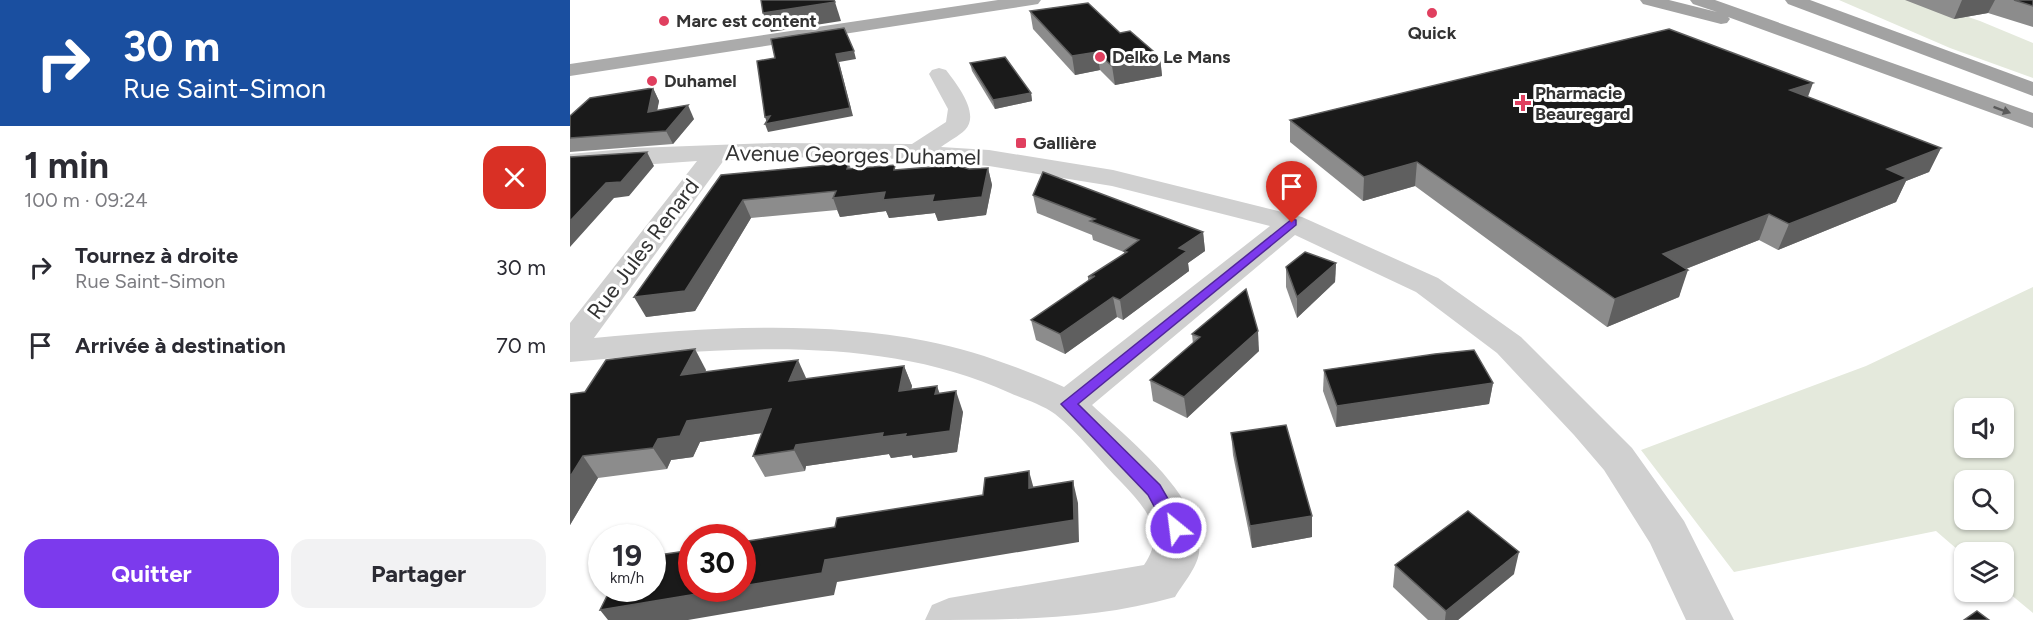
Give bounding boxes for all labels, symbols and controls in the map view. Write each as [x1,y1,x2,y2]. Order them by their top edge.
marker: Quick [1425,6,1439,20]
place label: Marc est content [676,10,817,32]
marker: Marc est content [657,14,671,28]
text: 30 m [123,21,220,72]
place label: Quick [1408,22,1457,44]
icon: right [24,24,102,102]
place label: Delko Le Mans [1112,46,1231,68]
marker: Delko Le Mans [1093,50,1107,64]
place label: Duhamel [664,70,737,92]
text: Rue Saint-Simon [123,72,326,105]
marker: Duhamel [645,74,659,88]
place label: Pharmacie Beauregard [1535,82,1631,125]
marker: Pharmacie Beauregard [1516,96,1530,110]
one-way arrow [1993,105,2011,115]
place label: Gallière [1033,132,1096,154]
marker: Gallière [1014,136,1028,150]
street label: Avenue Georges Duhamel [725,139,981,171]
text: 1 min [24,144,109,187]
button: close [483,146,546,209]
pin [1266,161,1317,223]
icon: arrive [1275,170,1308,203]
street label: Rue Jules Renard [581,173,705,325]
text: 100 m · 09:24 [24,188,148,212]
text: Tournez à droite [75,242,238,269]
icon: right [24,251,57,284]
text: 30 m [496,254,546,281]
text: Rue Saint-Simon [75,269,225,293]
icon: arrive [24,329,57,362]
text: Arrivée à destination [75,332,286,359]
text: 70 m [496,332,546,359]
map controls [1954,398,2014,602]
button: sound [1954,398,2014,458]
button: search [1954,470,2014,530]
position arrow [1144,496,1208,560]
speed limit sign: 30 [678,524,756,602]
text: 19 [612,537,642,574]
button: Quitter [24,539,279,608]
button: Partager [291,539,546,608]
button: layers [1954,542,2014,602]
text: km/h [610,569,644,587]

